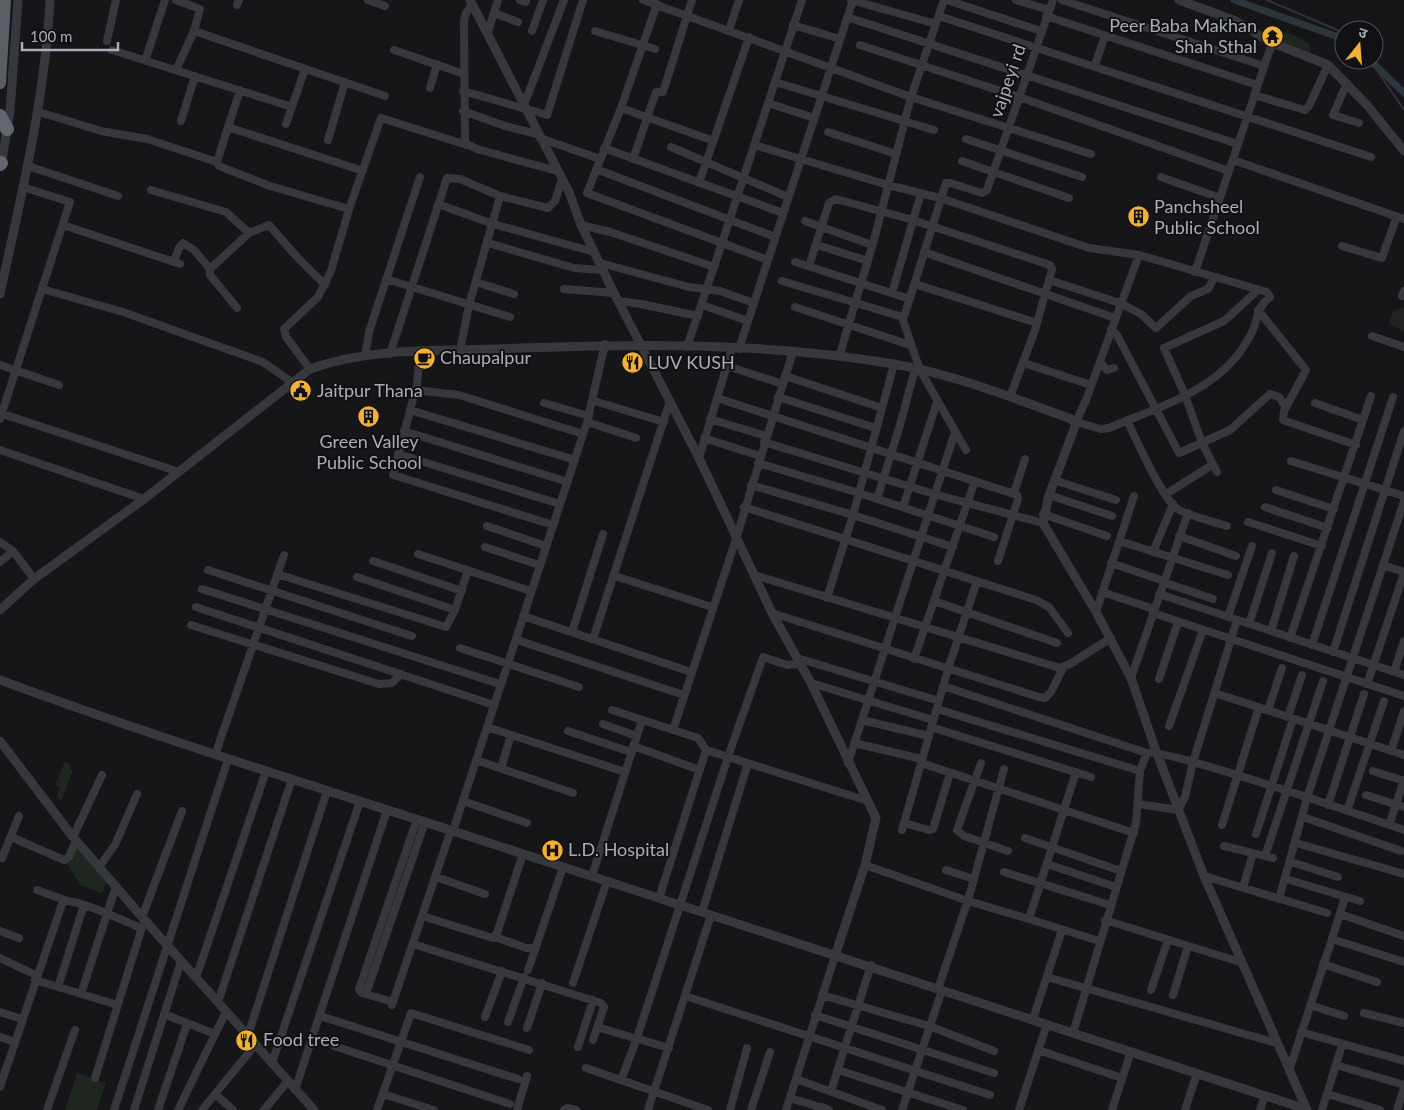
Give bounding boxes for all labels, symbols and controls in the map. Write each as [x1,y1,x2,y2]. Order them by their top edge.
place label: Peer Baba Makhan Shah Sthal [1109,14,1257,57]
scale bar [22,20,119,52]
north arrow [1334,20,1384,70]
text: उ [1357,23,1370,42]
temple icon: Peer Baba Makhan Shah Sthal [1261,24,1285,48]
text: 100 m [30,27,72,45]
street label: vajpeyi rd [984,41,1030,120]
place label: Panchsheel Public School [1154,195,1260,238]
building icon: Panchsheel Public School [1126,205,1150,229]
cafe icon: Chaupalpur [412,346,436,370]
place label: Chaupalpur [440,346,531,368]
restaurant icon: LUV KUSH [620,351,644,375]
place label: LUV KUSH [648,351,735,373]
public building icon: Jaitpur Thana [289,379,313,403]
place label: Jaitpur Thana [317,379,423,401]
building icon: Green Valley Public School [357,405,381,429]
place label: Green Valley Public School [316,430,422,473]
hospital icon: L.D. Hospital [540,838,564,862]
place label: L.D. Hospital [568,838,669,860]
restaurant icon: Food tree [235,1028,259,1052]
place label: Food tree [263,1028,339,1050]

